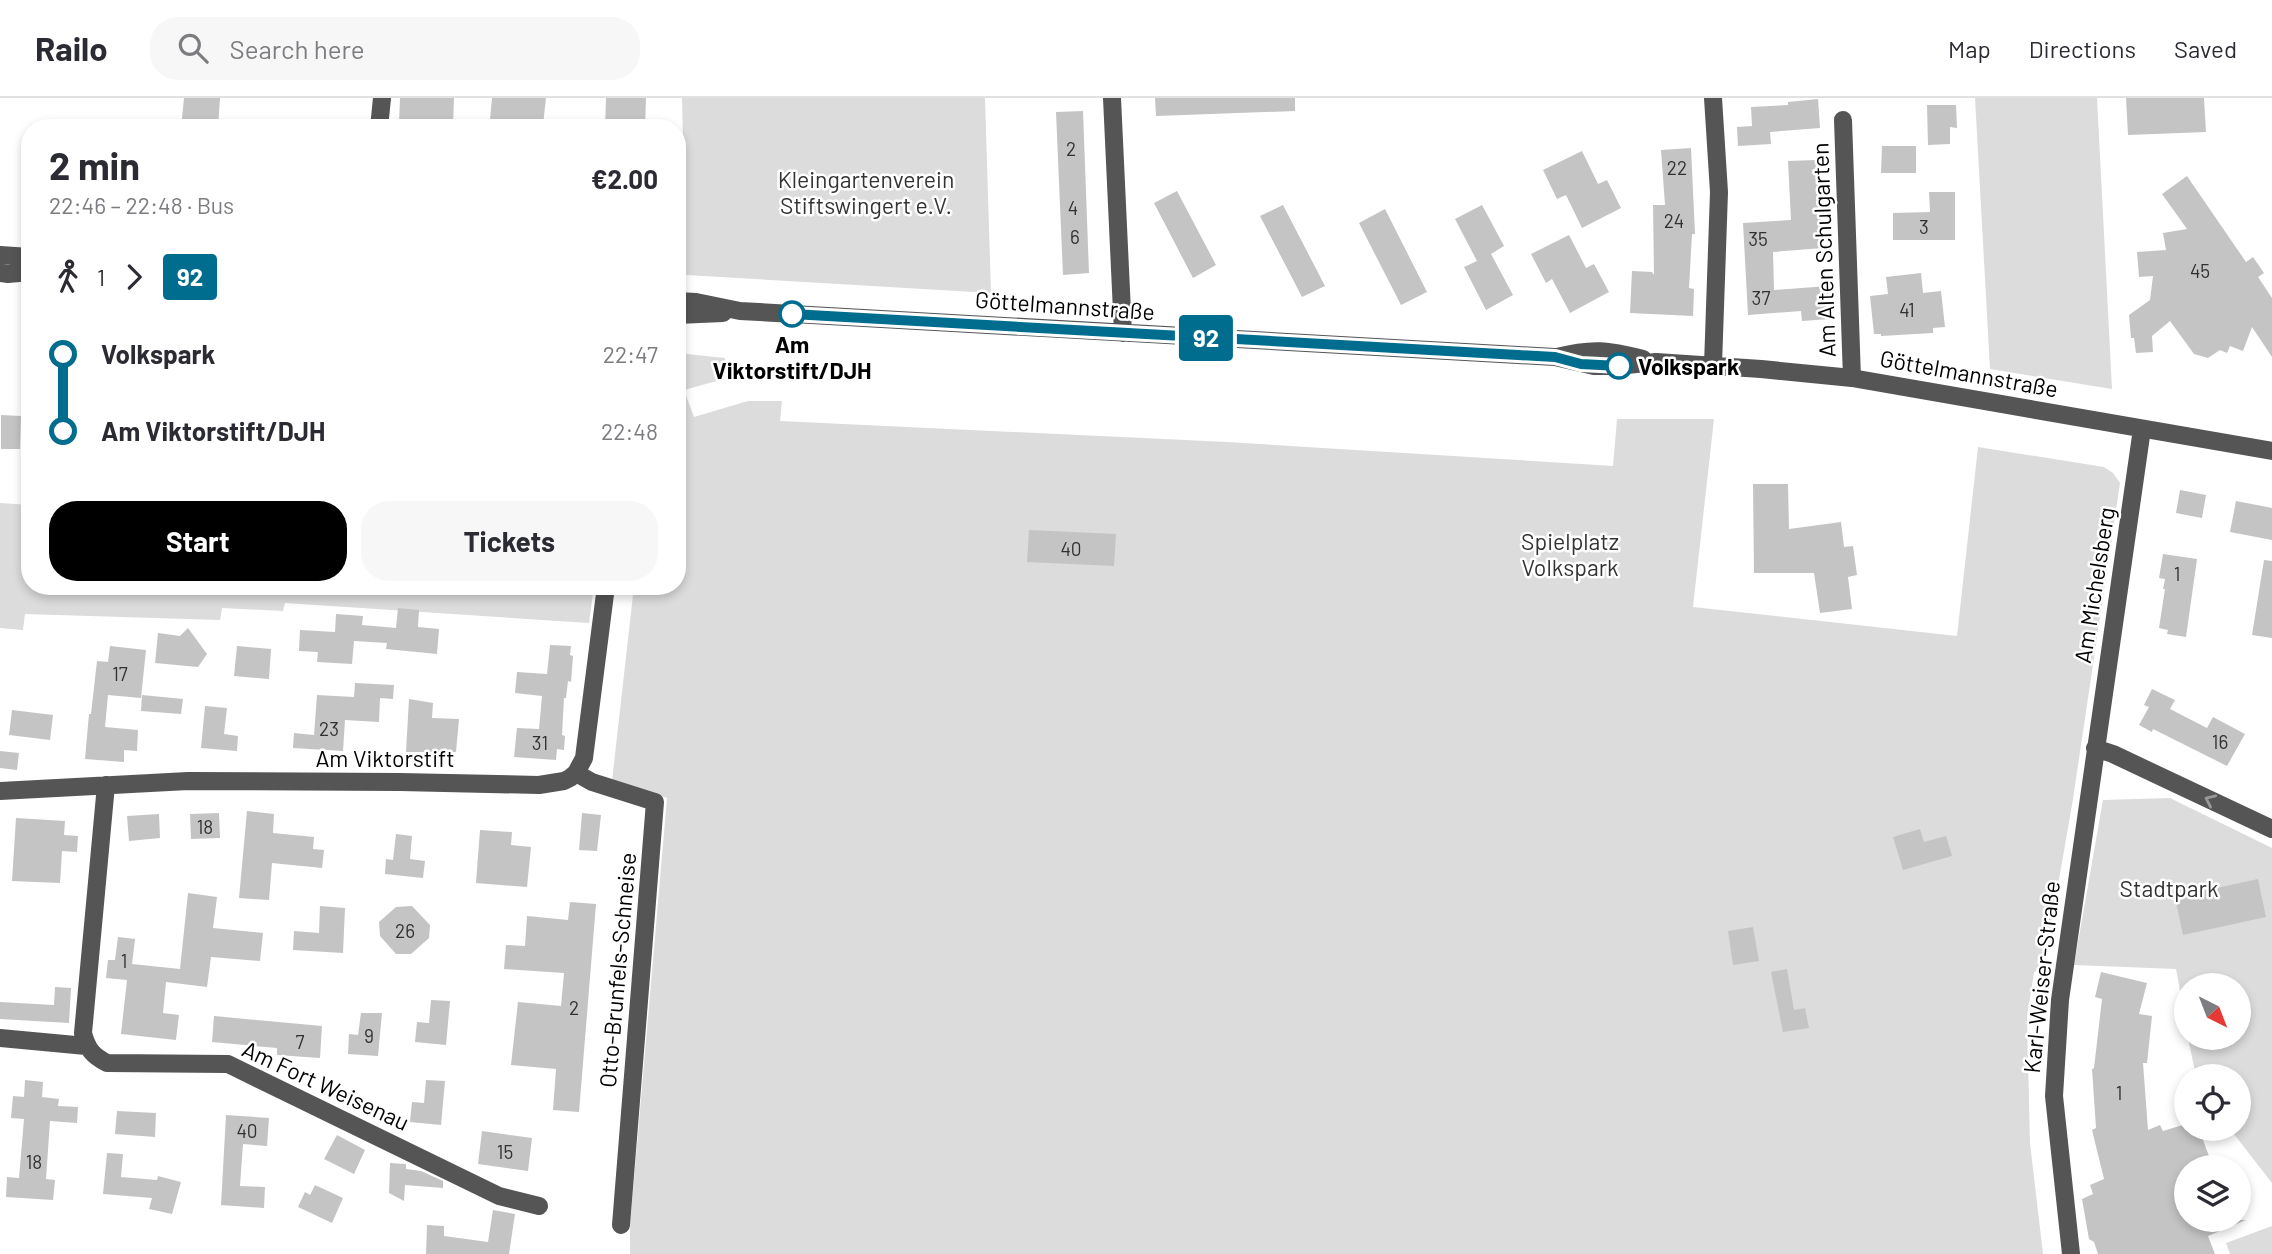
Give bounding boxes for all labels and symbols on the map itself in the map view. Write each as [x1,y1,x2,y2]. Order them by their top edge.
house number: 2 [1066,137,1076,160]
street label: Am Alten Schulgarten [1805,142,1841,358]
house number: 22 [1667,156,1687,179]
park label: Kleingartenverein Stiftswingert e.V. [778,165,954,219]
house number: 4 [1068,196,1078,219]
house number: 24 [1664,209,1684,232]
house number: 3 [1919,215,1929,238]
house number: 6 [1070,225,1080,248]
house number: 35 [1748,227,1768,250]
house number: 45 [2190,259,2210,282]
street label: Göttelmannstraße [974,285,1156,325]
house number: 37 [1752,286,1770,309]
house number: 41 [1899,298,1915,321]
marker: Am Viktorstift/DJH [779,301,805,327]
line badge: 92 [1174,315,1238,361]
place label: Am Viktorstift/DJH [712,330,872,384]
street label: Göttelmannstraße [1878,344,2060,402]
place label: Volkspark [1638,352,1739,380]
marker: Volkspark [1606,353,1632,379]
street label: Am Michelsberg [2068,505,2120,665]
park label: Spielplatz Volkspark [1521,527,1619,581]
house number: 40 [1060,537,1082,560]
house number: 1 [2174,562,2180,585]
house number: 17 [112,662,128,685]
house number: 23 [319,717,339,740]
house number: 16 [2212,730,2228,753]
house number: 31 [532,731,548,754]
street label: Am Viktorstift [315,744,455,772]
one-way arrow [2205,794,2217,808]
house number: 18 [197,815,213,838]
street label: Otto-Brunfels-Schneise [593,851,641,1089]
park label: Stadtpark [2120,874,2218,902]
street label: Karl-Weiser-Straße [2017,879,2065,1075]
house number: 26 [395,919,415,942]
house number: 1 [121,949,127,972]
north arrow [2174,973,2250,1050]
house number: 2 [569,996,579,1019]
house number: 9 [364,1024,374,1047]
house number: 7 [296,1030,305,1053]
street label: Am Fort Weisenau [238,1034,414,1136]
house number: 1 [2116,1081,2122,1104]
house number: 40 [236,1119,258,1142]
house number: 15 [497,1140,513,1163]
house number: 18 [26,1150,42,1173]

